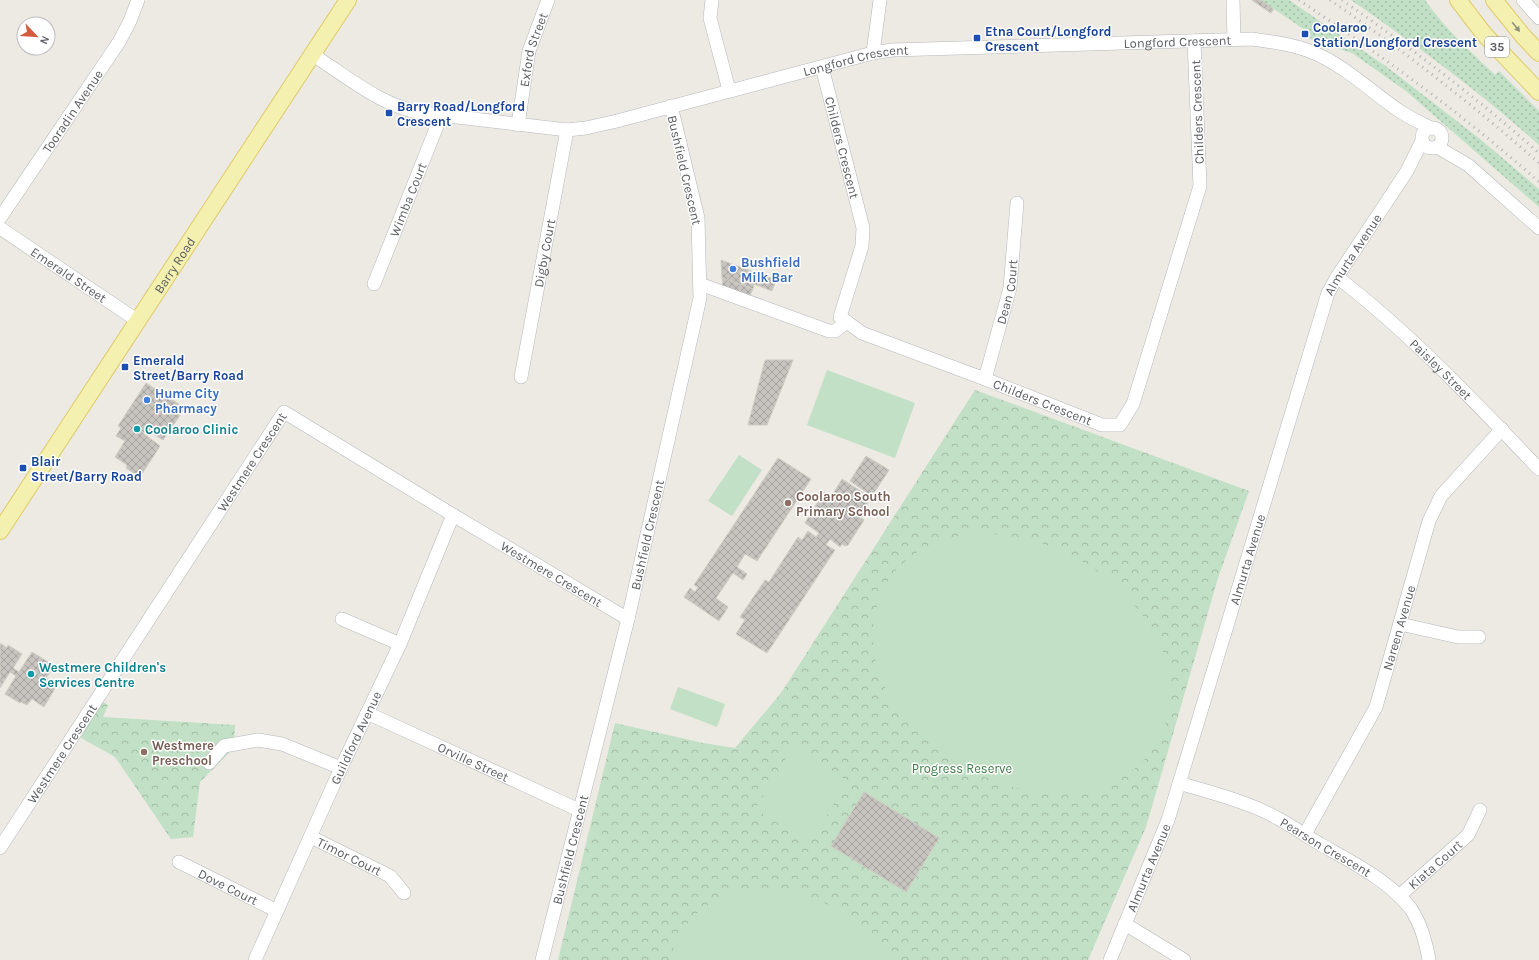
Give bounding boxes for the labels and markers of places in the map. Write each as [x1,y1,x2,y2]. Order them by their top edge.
place label: Coolaroo Station/Longford Crescent [1313,20,1477,50]
place label: Etna Court/Longford Crescent [985,24,1112,54]
marker: Coolaroo Station/Longford Crescent [1300,29,1310,39]
marker: Etna Court/Longford Crescent [972,33,982,43]
place label: Barry Road/Longford Crescent [397,99,525,129]
marker: Barry Road/Longford Crescent [384,108,394,118]
place label: Bushfield Milk Bar [741,255,800,285]
marker: Bushfield Milk Bar [728,264,738,274]
place label: Emerald Street/Barry Road [133,353,244,383]
marker: Emerald Street/Barry Road [120,362,130,372]
place label: Hume City Pharmacy [155,386,219,416]
marker: Hume City Pharmacy [142,395,152,405]
place label: Coolaroo Clinic [145,422,238,437]
marker: Coolaroo Clinic [132,424,142,434]
place label: Blair Street/Barry Road [31,454,142,484]
marker: Blair Street/Barry Road [18,463,28,473]
place label: Coolaroo South Primary School [796,489,891,519]
marker: Coolaroo South Primary School [783,498,793,508]
place label: Westmere Children's Services Centre [39,660,166,690]
marker: Westmere Children's Services Centre [26,669,36,679]
place label: Westmere Preschool [152,738,214,768]
marker: Westmere Preschool [139,747,149,757]

